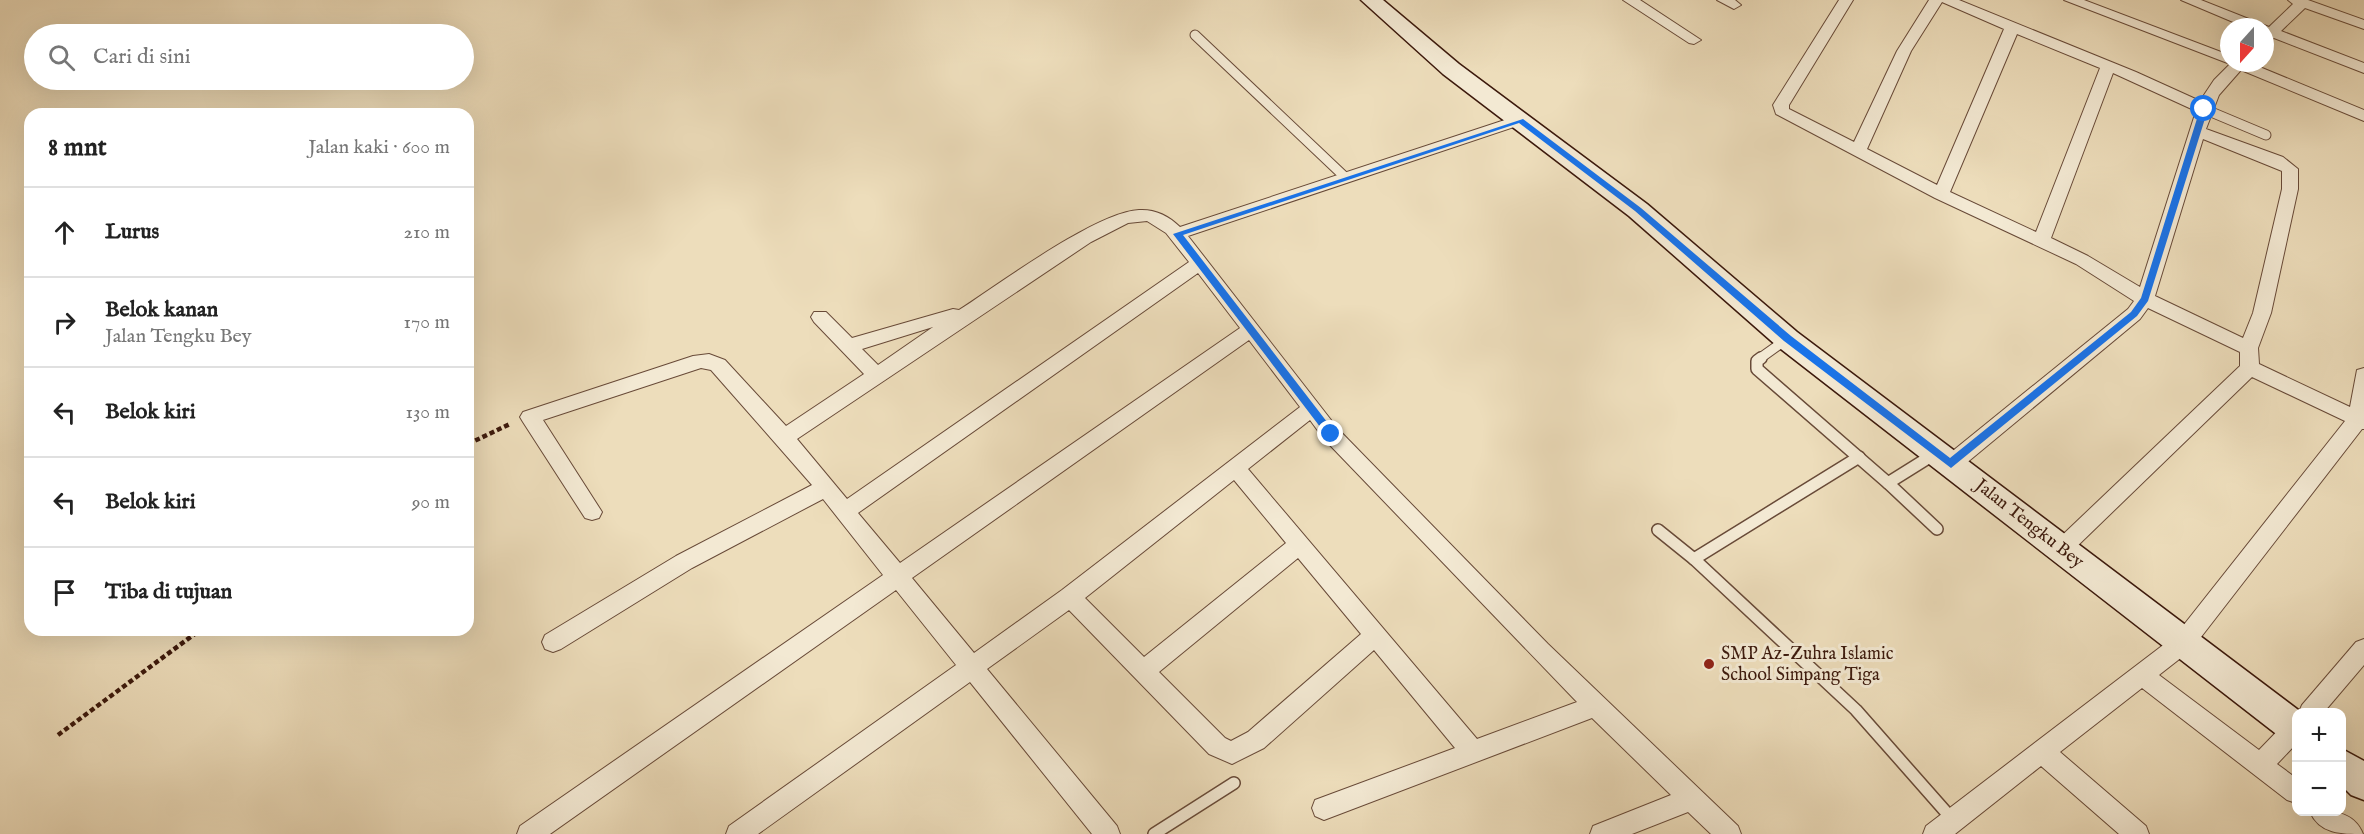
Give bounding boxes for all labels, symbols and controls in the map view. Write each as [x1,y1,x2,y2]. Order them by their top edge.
north arrow [2220,18,2274,72]
search box [24,24,474,90]
icon: search [45,41,78,74]
text: Cari di sini [93,43,191,71]
route start [2190,95,2216,121]
text: 8 mnt [48,131,107,164]
text: Jalan kaki · 600 m [308,135,450,160]
icon: ahead [48,216,81,249]
text: Lurus [105,218,159,246]
text: 210 m [404,220,450,245]
text: Belok kanan [105,296,218,324]
icon: right [48,306,81,339]
text: 170 m [404,310,450,335]
text: Jalan Tengku Bey [105,324,252,349]
icon: left [48,396,81,429]
text: Belok kiri [105,398,196,426]
text: 130 m [405,400,450,425]
route end [1317,420,1343,446]
street label: Jalan Tengku Bey [1968,473,2088,574]
icon: left [48,486,81,519]
text: Belok kiri [105,488,196,516]
text: 90 m [412,490,450,515]
icon: arrive [48,576,81,609]
text: Tiba di tujuan [105,578,232,606]
place label: SMP Az-Zuhra Islamic School Simpang Tiga [1721,643,1894,687]
marker: SMP Az-Zuhra Islamic School Simpang Tiga [1702,657,1716,671]
map controls [2292,708,2346,816]
button: + [2292,708,2346,762]
button: − [2292,762,2346,816]

